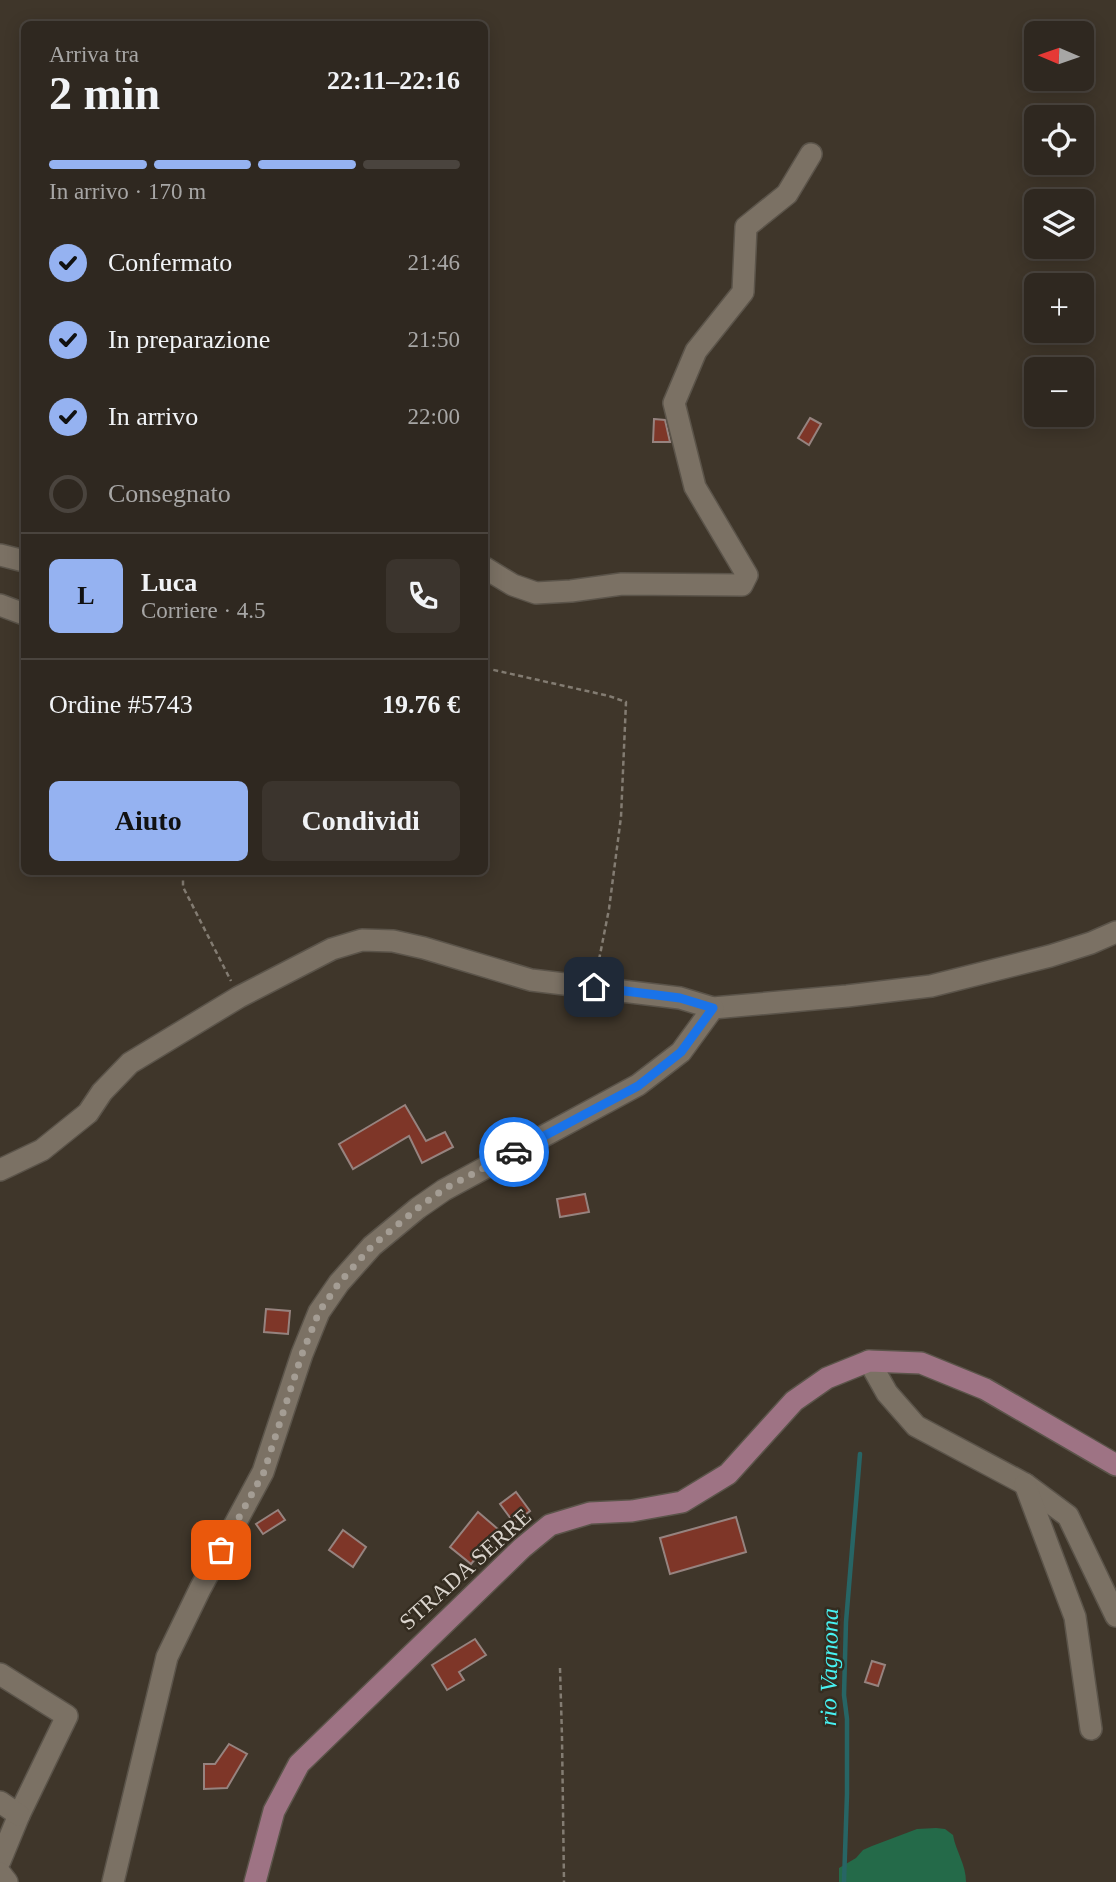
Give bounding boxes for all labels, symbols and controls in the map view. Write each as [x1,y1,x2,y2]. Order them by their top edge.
north arrow [1024,21,1094,91]
map controls [1024,21,1094,427]
text: Arriva tra [49,42,139,67]
text: 22:11–22:16 [327,66,460,95]
text: 2 min [49,68,160,119]
button: locate [1024,105,1094,175]
text: In arrivo · 170 m [49,179,206,204]
button: layers [1024,189,1094,259]
icon: check [49,244,87,282]
text: Confermato [108,248,232,277]
text: 21:46 [408,250,460,275]
button: + [1024,273,1094,343]
icon: check [49,321,87,359]
text: In preparazione [108,325,270,354]
text: 21:50 [408,327,460,352]
button: − [1024,357,1094,427]
icon: check [49,398,87,436]
text: In arrivo [108,402,198,431]
text: 22:00 [408,404,460,429]
text: Consegnato [108,479,231,508]
button: phone [386,559,460,633]
text: Luca [141,568,197,597]
text: L [77,581,95,610]
text: Corriere · 4.5 [141,598,266,623]
text: Ordine #5743 [49,690,193,719]
text: 19.76 € [382,690,460,719]
button: Aiuto [49,781,248,861]
button: Condividi [262,781,460,861]
pin [564,957,624,1017]
icon: home [575,968,613,1006]
courier [479,1117,549,1187]
icon: car [495,1133,533,1171]
street label: STRADA SERRE [395,1504,536,1635]
pin [191,1520,251,1580]
icon: bag [202,1531,240,1569]
water label: rio Vagnona [815,1608,843,1726]

